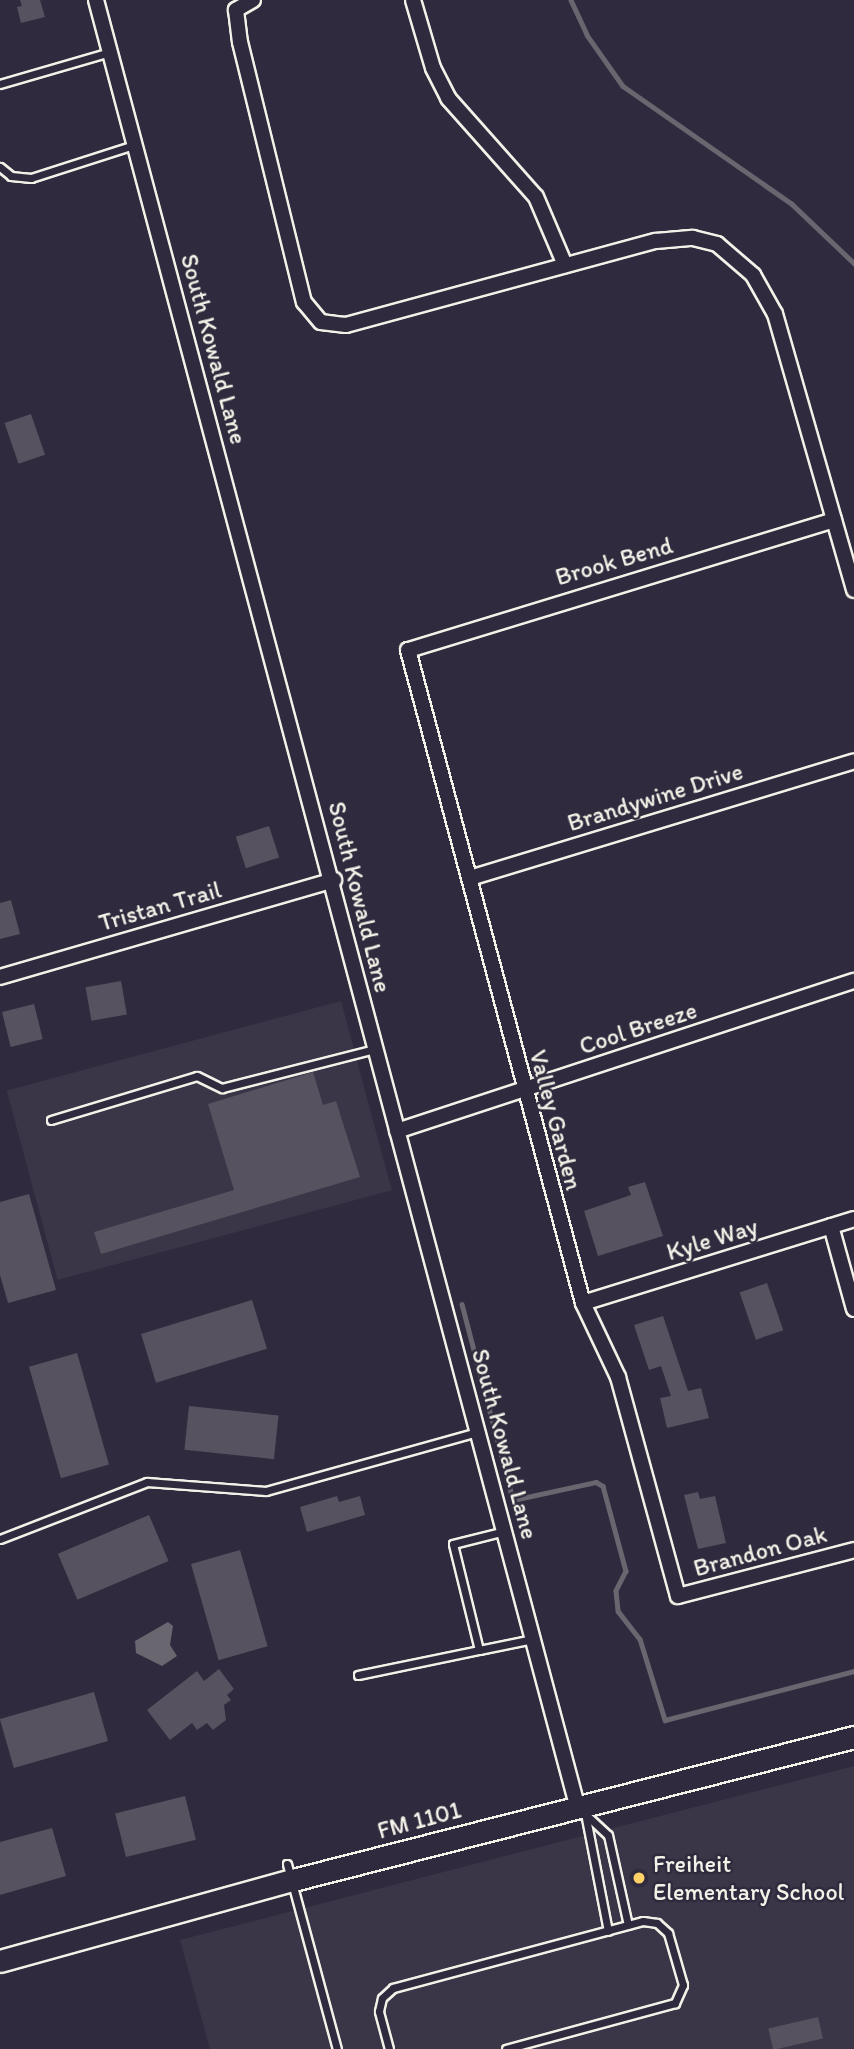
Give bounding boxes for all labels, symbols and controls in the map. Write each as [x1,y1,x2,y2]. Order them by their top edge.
street label: South Kowald Lane [175,251,253,447]
street label: Brook Bend [552,531,676,591]
street label: Brandywine Drive [564,757,746,837]
street label: South Kowald Lane [322,798,398,996]
street label: Tristan Trail [96,875,224,937]
street label: Cool Breeze [575,995,701,1061]
street label: Valley Garden [523,1047,589,1193]
street label: Kyle Way [663,1212,761,1266]
street label: South Kowald Lane [466,1346,544,1542]
street label: Brandon Oak [690,1519,830,1583]
street label: FM 1101 [374,1795,464,1845]
place label: Freiheit Elementary School [653,1850,844,1906]
marker: Freiheit Elementary School [631,1870,647,1886]

